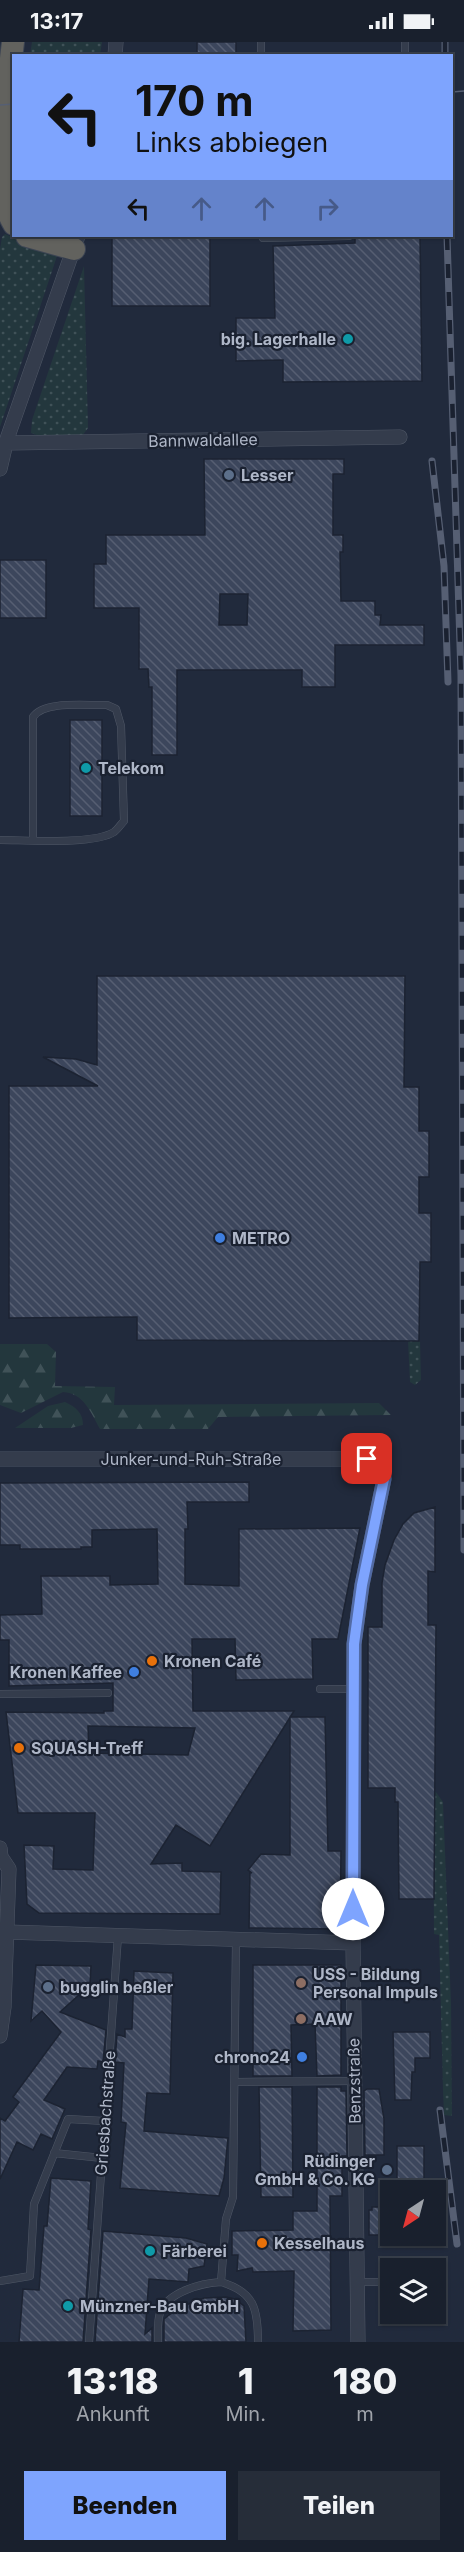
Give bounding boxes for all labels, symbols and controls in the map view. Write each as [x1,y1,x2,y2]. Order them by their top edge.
text: 13:17 [30,8,83,34]
text: 170 m [135,75,253,126]
icon: left [36,78,114,156]
text: Links abbiegen [135,126,328,159]
icon: left [122,192,155,225]
icon: ahead [185,192,218,225]
icon: ahead [248,192,281,225]
icon: right [311,192,344,225]
place label: big. Lagerhalle [221,329,336,349]
marker: big. Lagerhalle [341,332,355,346]
street label: Bannwaldallee [148,429,258,451]
place label: Lesser [241,465,294,485]
marker: Lesser [222,468,236,482]
place label: Telekom [98,758,164,778]
marker: Telekom [79,761,93,775]
place label: METRO [232,1228,290,1248]
marker: METRO [213,1231,227,1245]
pin [341,1433,392,1484]
icon: arrive [350,1442,383,1475]
street label: Junker-und-Ruh-Straße [101,1449,281,1469]
place label: Kronen Café [164,1651,261,1671]
marker: Kronen Café [145,1654,159,1668]
place label: Kronen Kaffee [10,1662,122,1682]
marker: Kronen Kaffee [127,1665,141,1679]
place label: SQUASH-Treff [31,1738,144,1758]
marker: SQUASH-Treff [12,1741,26,1755]
position arrow [321,1877,385,1941]
place label: USS - Bildung Personal Impuls [313,1964,438,2002]
marker: USS - Bildung Personal Impuls [294,1976,308,1990]
place label: bugglin beßler [60,1977,174,1997]
marker: bugglin beßler [41,1980,55,1994]
place label: AAW [313,2009,353,2029]
marker: AAW [294,2012,308,2026]
street label: Benzstraße [343,2038,365,2124]
place label: chrono24 [214,2047,290,2067]
street label: Griesbachstraße [91,2050,119,2176]
marker: chrono24 [295,2050,309,2064]
place label: Rüdinger GmbH & Co. KG [255,2151,375,2189]
marker: Rüdinger GmbH & Co. KG [380,2163,394,2177]
north arrow [380,2180,446,2246]
map controls [380,2180,446,2324]
place label: Kesselhaus [274,2233,364,2253]
marker: Kesselhaus [255,2236,269,2250]
place label: Färberei [162,2241,227,2261]
marker: Färberei [143,2244,157,2258]
button: layers [380,2258,446,2324]
place label: Münzner-Bau GmbH [80,2296,239,2316]
marker: Münzner-Bau GmbH [61,2299,75,2313]
text: 13:18 [67,2359,159,2403]
text: 1 [238,2359,254,2403]
text: 180 [333,2359,397,2403]
text: Ankunft [76,2402,149,2426]
text: Min. [225,2402,266,2426]
text: m [356,2402,374,2426]
button: Beenden [24,2471,226,2540]
button: Teilen [238,2471,440,2540]

